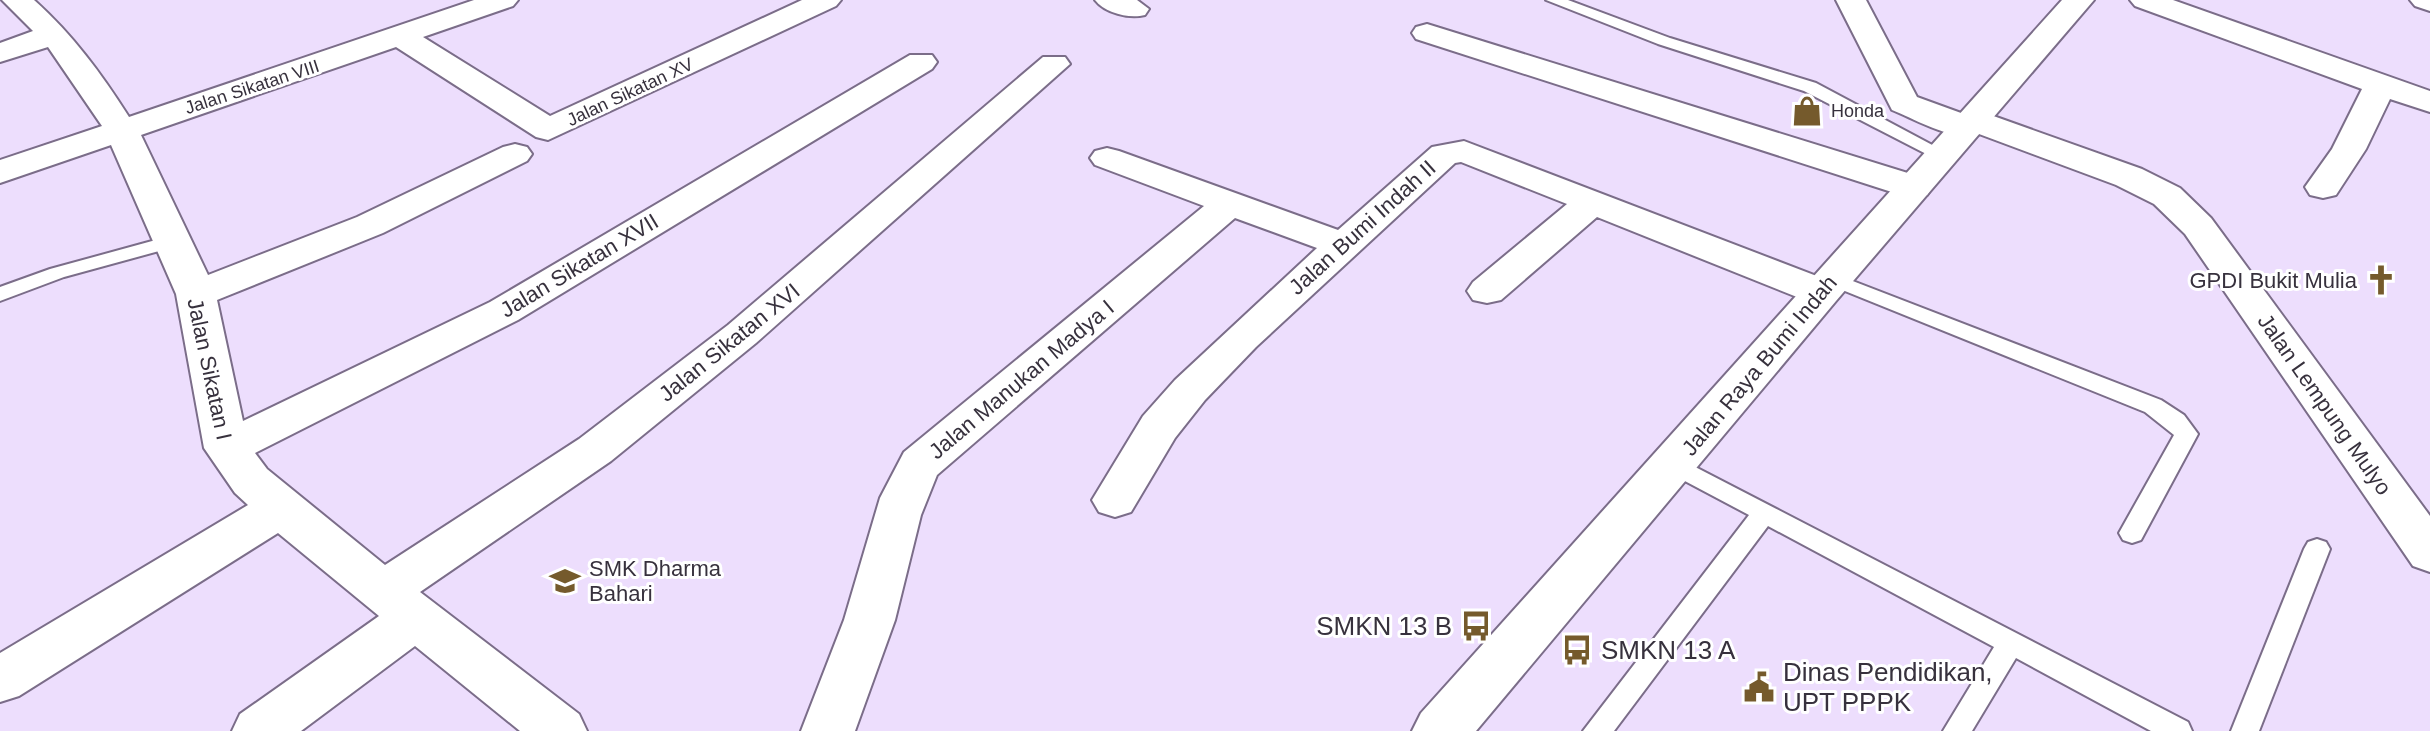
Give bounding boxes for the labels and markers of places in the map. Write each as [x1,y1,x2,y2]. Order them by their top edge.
shop icon: Honda [1790,94,1824,128]
place label: Honda [1831,101,1885,121]
church icon: GPDI Bukit Mulia [2364,263,2398,297]
place label: GPDI Bukit Mulia [2190,268,2358,293]
place label: SMK Dharma Bahari [589,556,722,606]
school or university icon: SMK Dharma Bahari [548,564,582,598]
bus stop icon: SMKN 13 B [1459,609,1493,643]
place label: SMKN 13 B [1316,611,1452,641]
bus stop icon: SMKN 13 A [1560,633,1594,667]
place label: SMKN 13 A [1601,635,1736,665]
place label: Dinas Pendidikan, UPT PPPK [1783,657,1993,717]
public building icon: Dinas Pendidikan, UPT PPPK [1742,670,1776,704]

